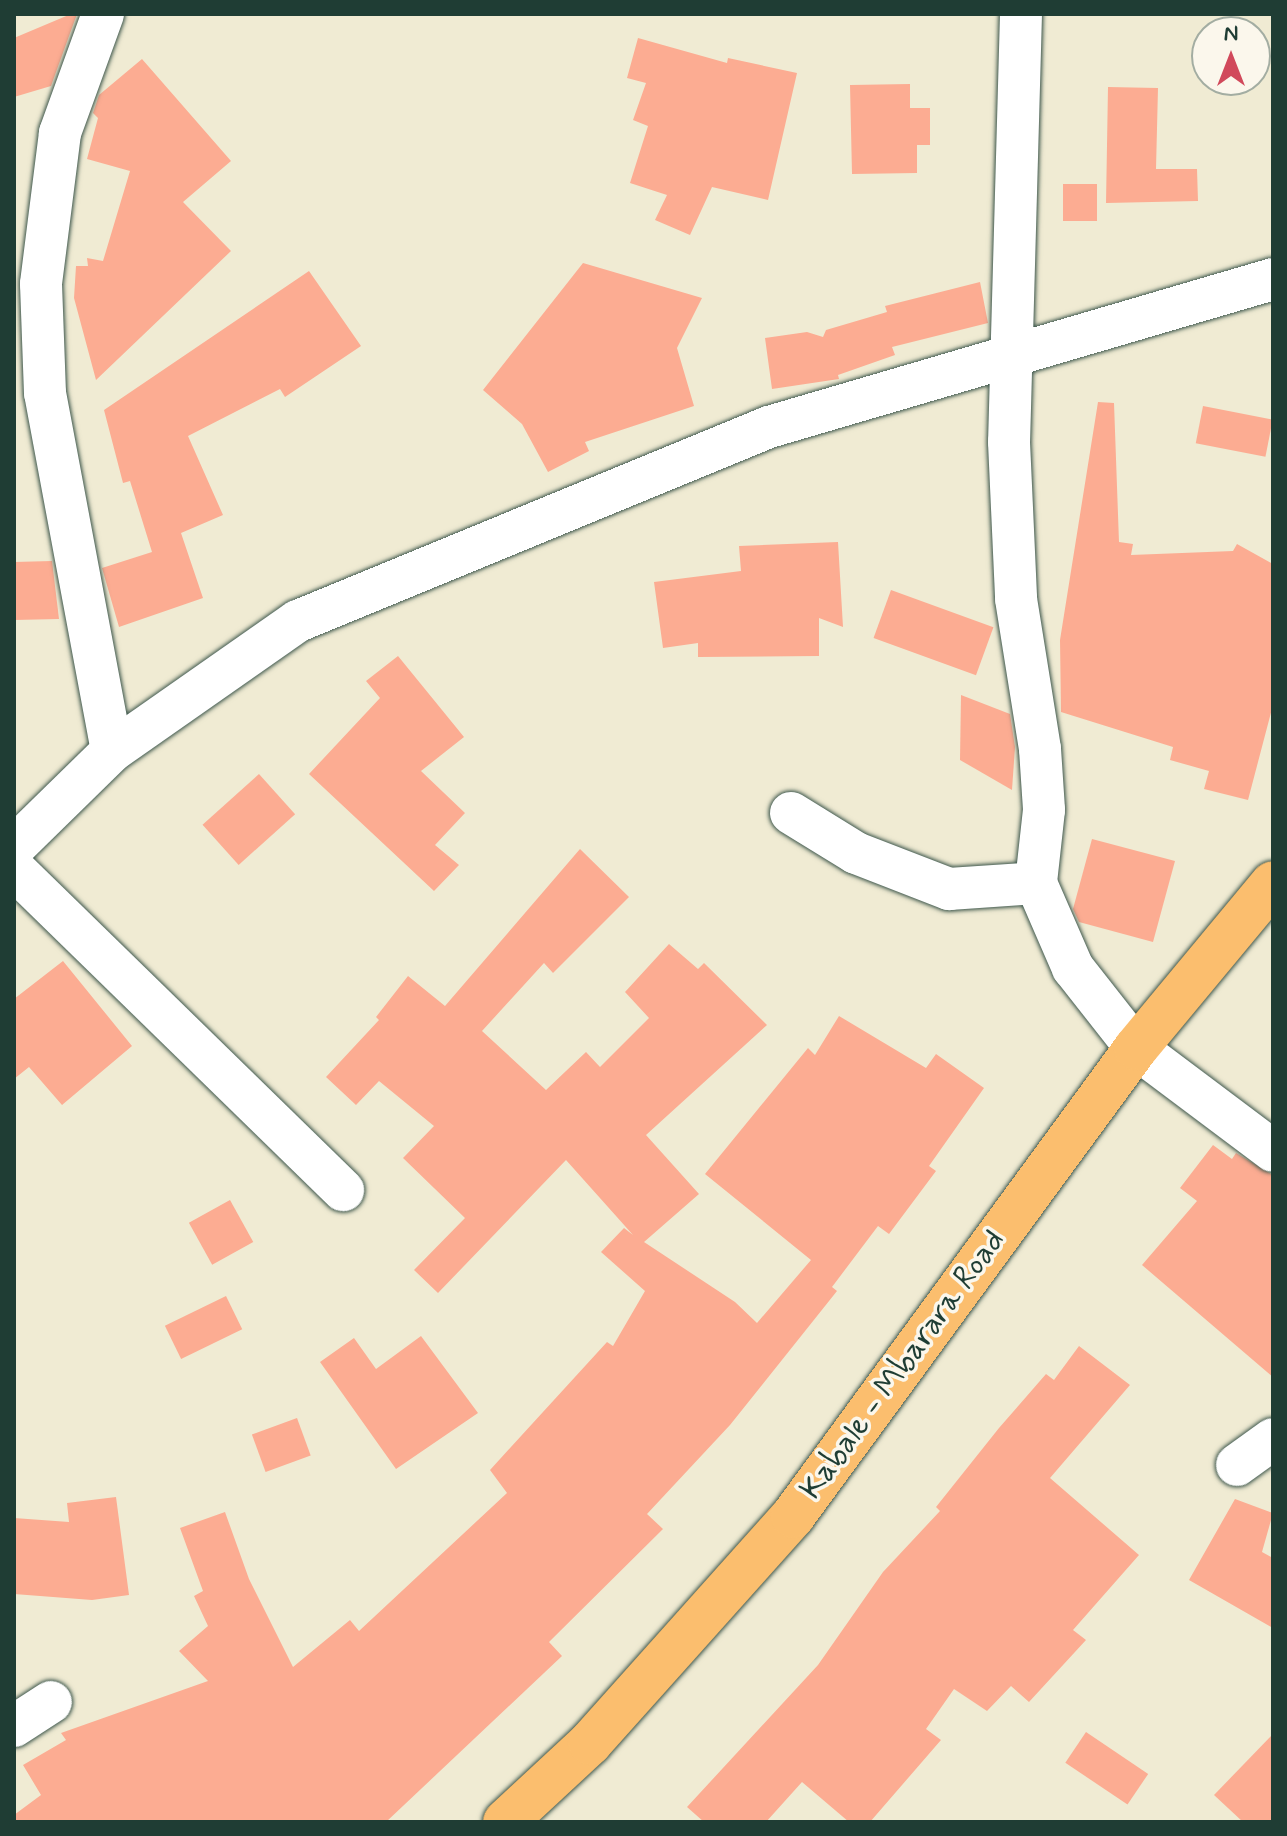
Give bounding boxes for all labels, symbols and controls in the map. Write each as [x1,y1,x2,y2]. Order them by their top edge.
north arrow [1191,16,1271,96]
text: N [1224,20,1238,48]
street label: Kabale - Mbarara Road [792,1223,1014,1507]

